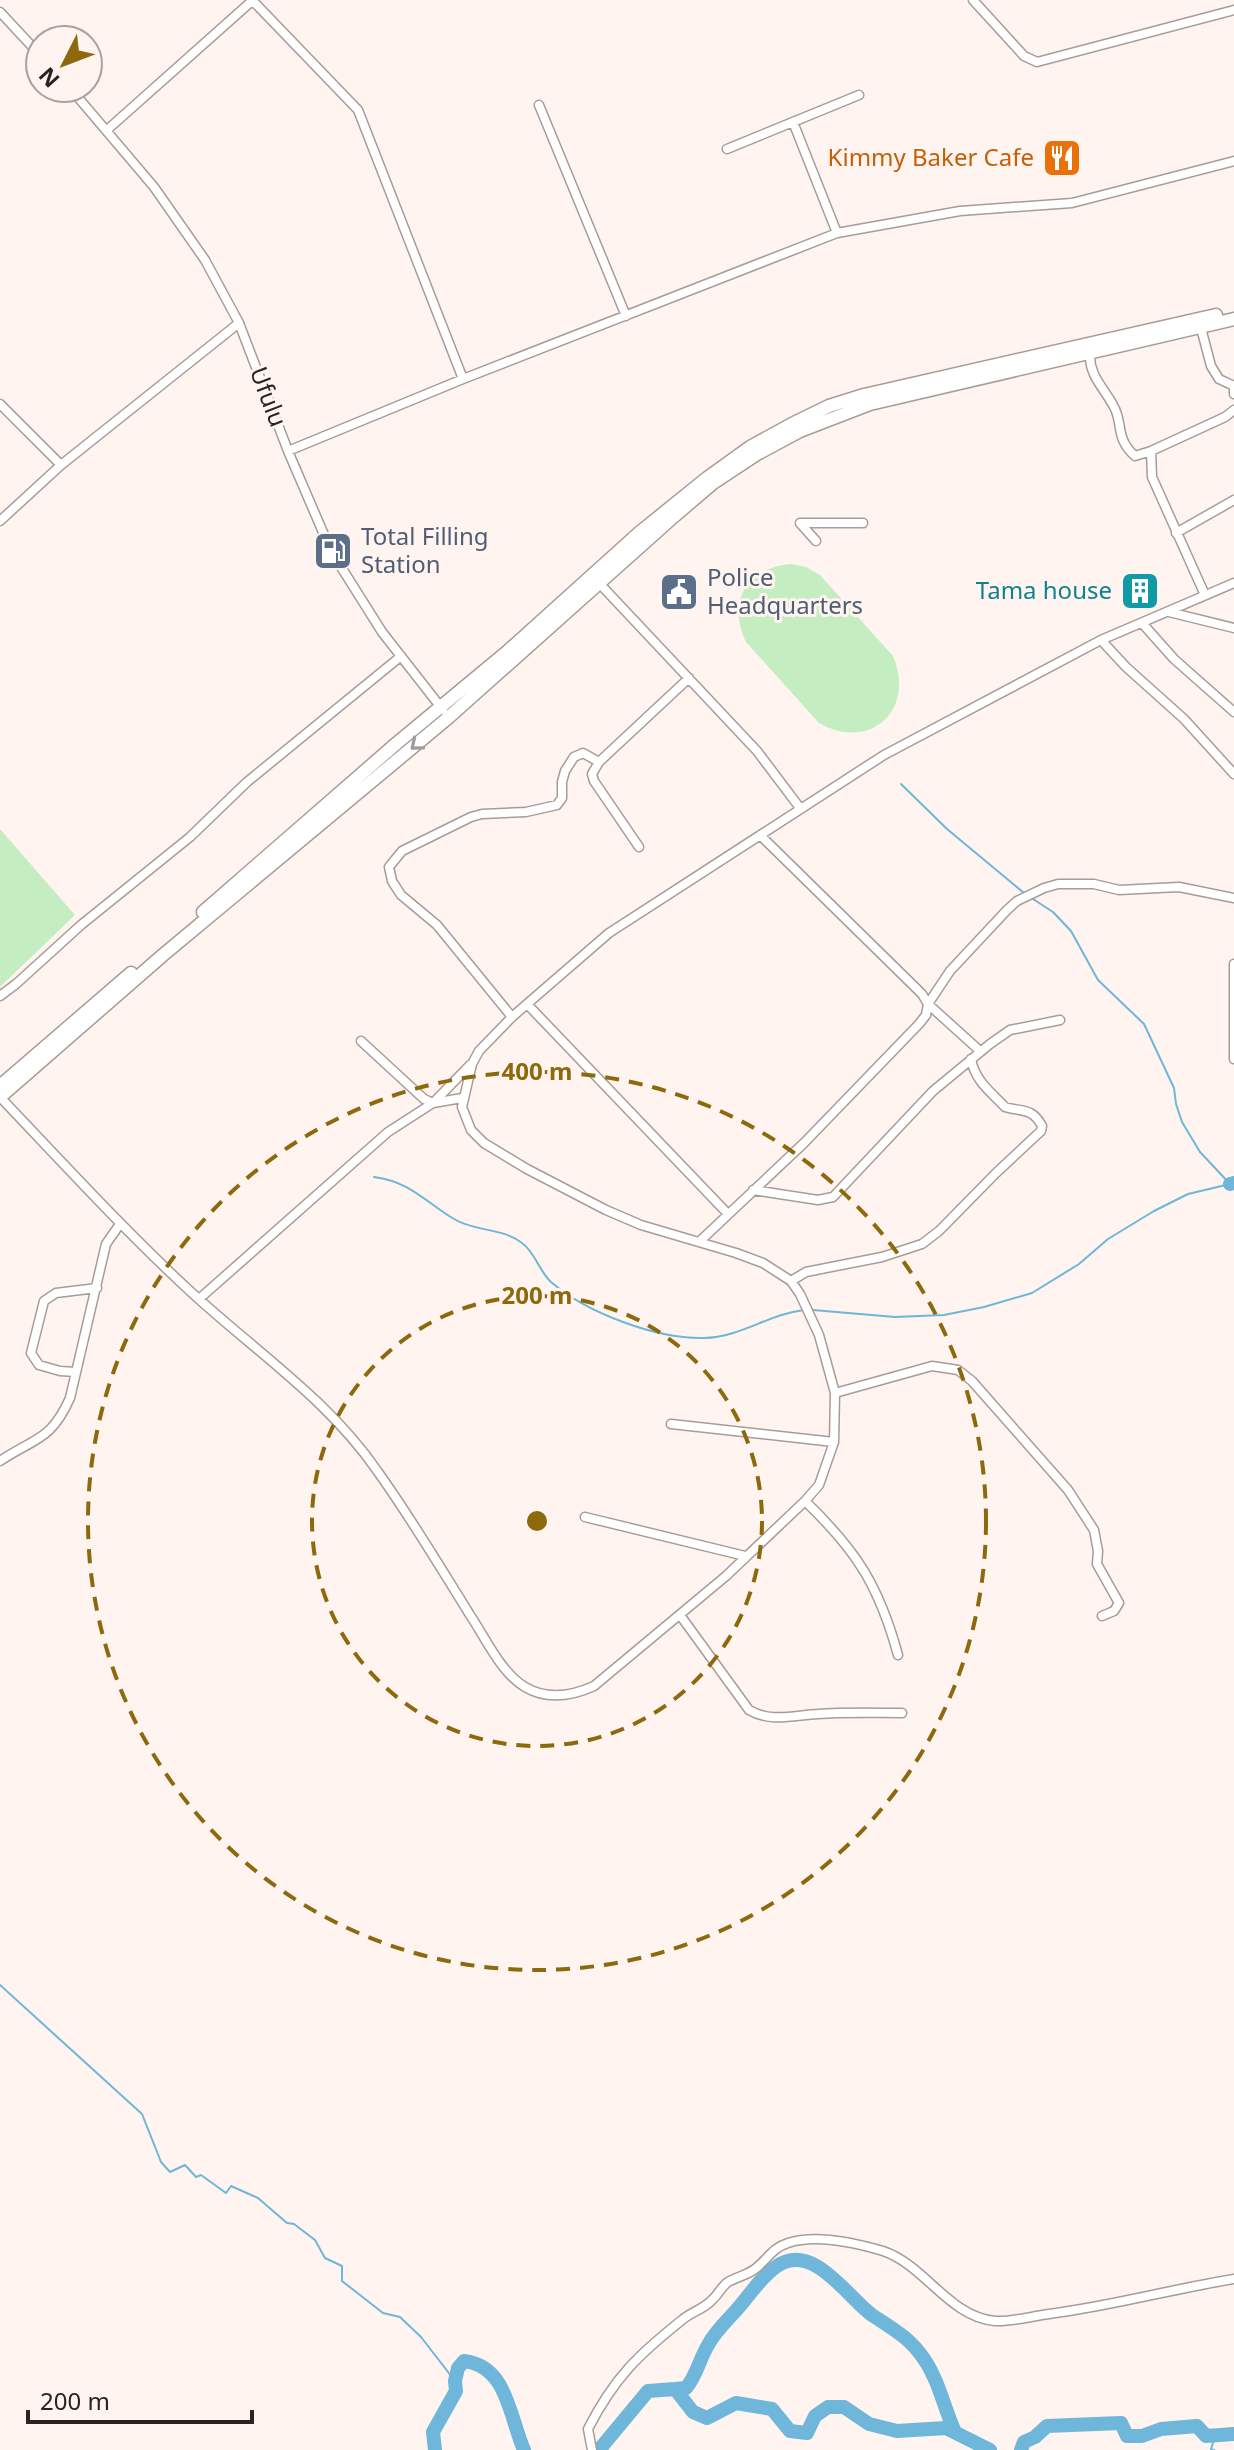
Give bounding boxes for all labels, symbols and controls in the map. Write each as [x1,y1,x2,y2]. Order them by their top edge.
north arrow [24,24,104,104]
text: N [31,61,66,95]
restaurant icon: Kimmy Baker Cafe [1041,137,1083,179]
place label: Kimmy Baker Cafe [828,140,1034,173]
street label: Ufulu [243,362,296,431]
place label: Total Filling Station [361,519,489,580]
fuel station icon: Total Filling Station [312,530,354,572]
place label: Police Headquarters [707,560,863,621]
building icon: Tama house [1119,570,1161,612]
public building icon: Police Headquarters [658,571,700,613]
place label: Tama house [976,573,1112,606]
one-way arrow [411,735,425,750]
text: 400 m [502,1054,572,1087]
text: 200 m [502,1278,572,1311]
centre of rings [523,1507,551,1535]
scale bar [28,2374,252,2424]
text: 200 m [40,2384,110,2417]

